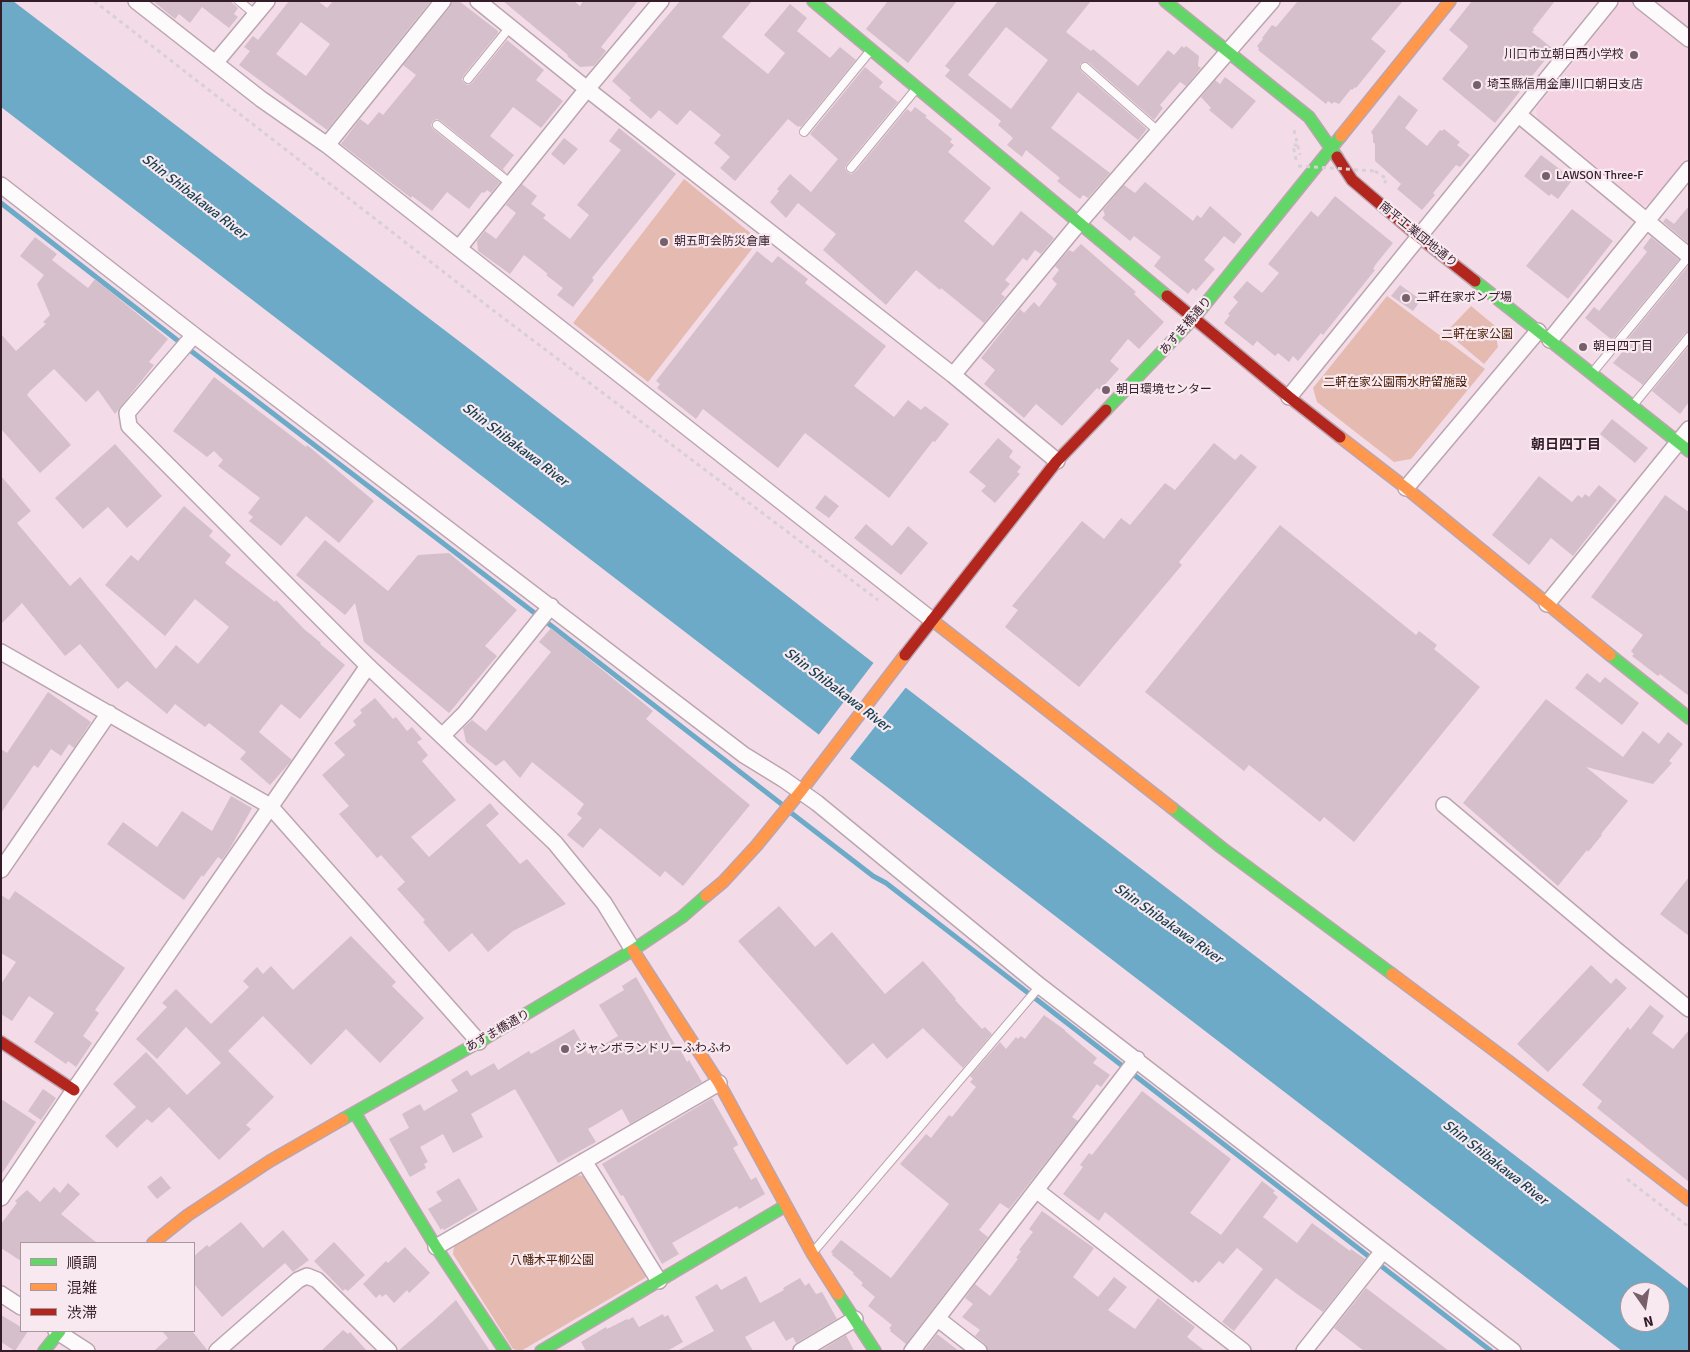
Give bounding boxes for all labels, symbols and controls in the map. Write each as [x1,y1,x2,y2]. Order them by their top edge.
place label: 川口市立朝日西小学校 [1504,48,1624,62]
marker: 川口市立朝日西小学校 [1628,49,1640,61]
place label: 埼玉縣信用金庫川口朝日支店 [1487,78,1643,92]
marker: 埼玉縣信用金庫川口朝日支店 [1471,79,1483,91]
water label: Shin Shibakawa River [138,151,250,243]
place label: LAWSON Three-F [1556,169,1644,183]
marker: LAWSON Three-F [1540,170,1552,182]
street label: 南平工業団地通り [1376,199,1460,271]
place label: 朝五町会防災倉庫 [674,235,770,249]
marker: 朝五町会防災倉庫 [658,236,670,248]
place label: 二軒在家ポンプ場 [1416,291,1512,305]
marker: 二軒在家ポンプ場 [1400,292,1412,304]
street label: あずま橋通り [1157,294,1215,358]
park label: 二軒在家公園 [1441,328,1513,342]
place label: 朝日四丁目 [1593,340,1653,354]
marker: 朝日四丁目 [1577,341,1589,353]
park label: 二軒在家公園雨水貯留施設 [1323,376,1467,390]
place label: 朝日環境センター [1116,383,1212,397]
marker: 朝日環境センター [1100,384,1112,396]
water label: Shin Shibakawa River [459,400,571,490]
district label: 朝日四丁目 [1531,437,1601,453]
water label: Shin Shibakawa River [781,645,893,735]
water label: Shin Shibakawa River [1111,880,1225,968]
street label: あずま橋通り [463,1007,533,1055]
place label: ジャンボランドリーふわふわ [575,1042,731,1056]
marker: ジャンボランドリーふわふわ [559,1043,571,1055]
water label: Shin Shibakawa River [1439,1117,1551,1209]
legend [20,1242,195,1332]
text: 順調 [67,1254,97,1272]
park label: 八幡木平柳公園 [510,1254,594,1268]
text: 混雑 [67,1279,97,1297]
north arrow [1620,1282,1670,1332]
text: 渋滞 [67,1304,97,1322]
text: N [1642,1312,1655,1331]

